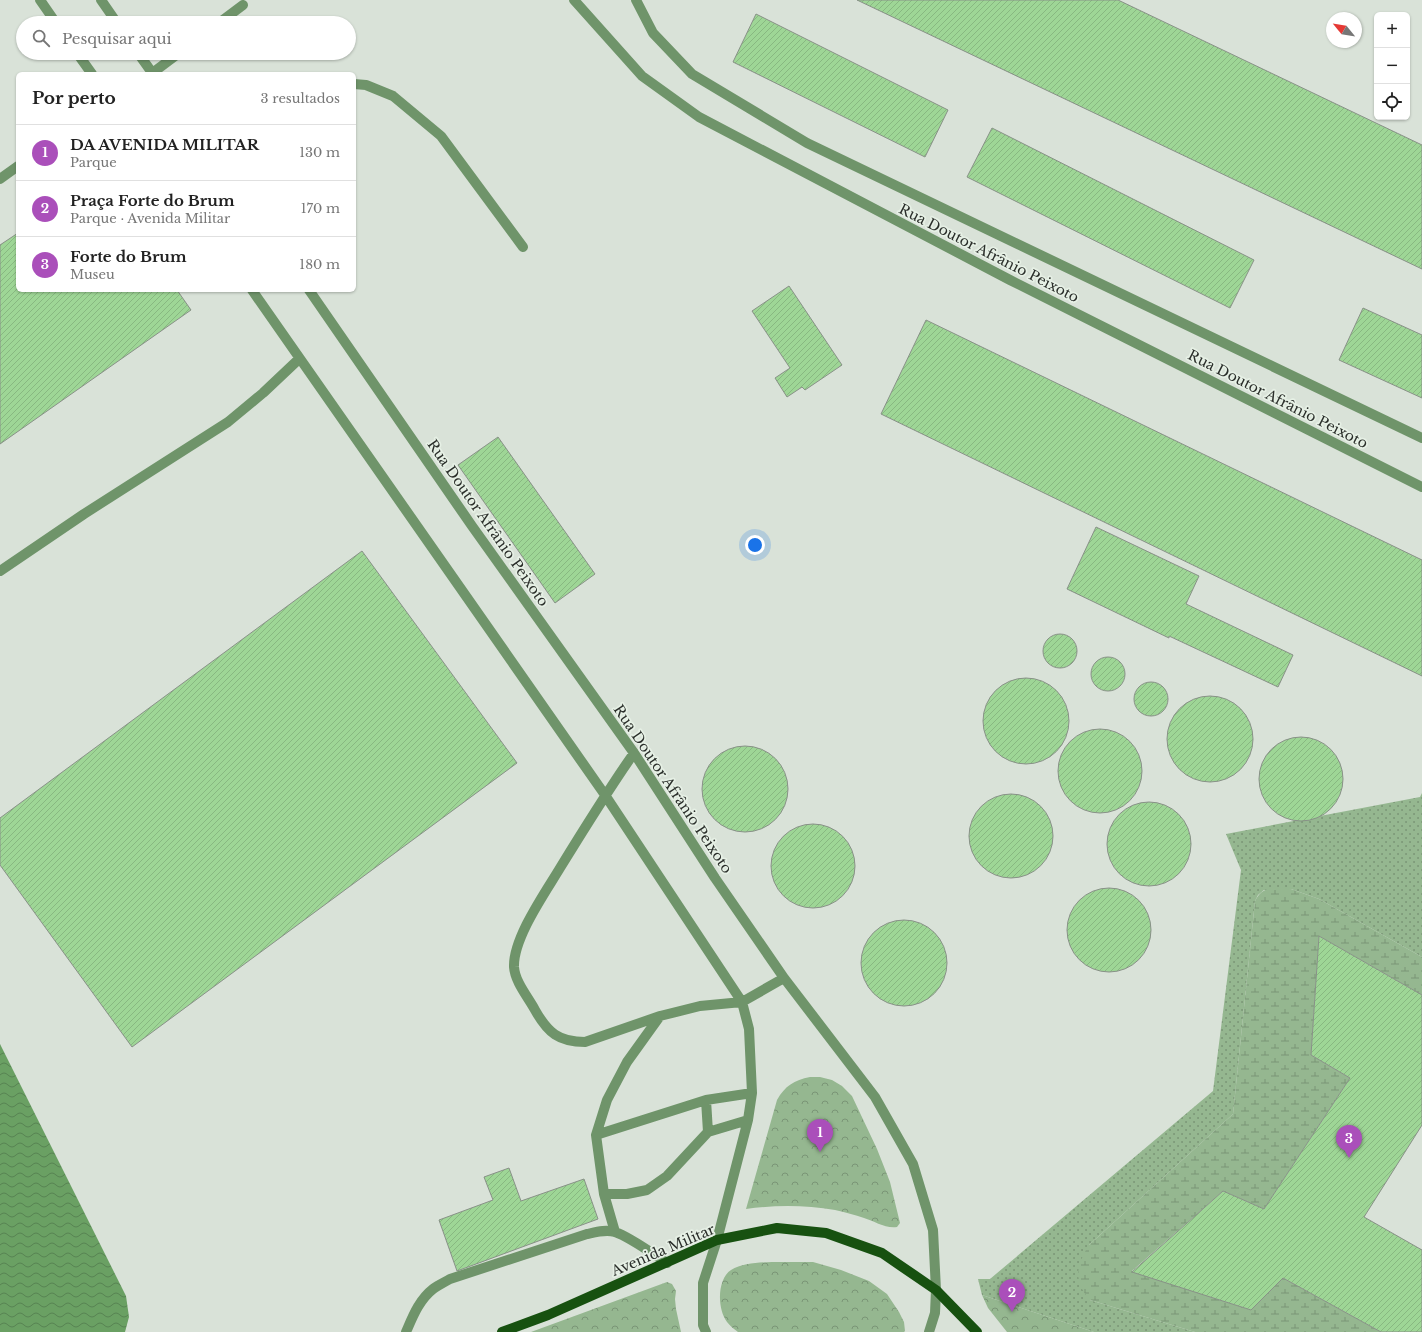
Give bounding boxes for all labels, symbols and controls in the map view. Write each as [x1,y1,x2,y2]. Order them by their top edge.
north arrow [1326,12,1362,48]
map controls [1374,12,1410,120]
button: + [1374,12,1410,48]
search box [16,16,356,60]
icon: search [30,27,52,49]
text: Pesquisar aqui [62,29,172,48]
button: − [1374,48,1410,84]
button: locate [1374,84,1410,120]
text: Por perto [32,88,116,109]
text: 3 resultados [261,90,340,107]
text: DA AVENIDA MILITAR [70,135,259,154]
text: 1 [42,144,48,161]
text: 130 m [299,144,340,161]
text: Parque [70,154,117,171]
text: Praça Forte do Brum [70,191,234,210]
text: 2 [41,200,49,217]
text: 170 m [301,200,340,217]
street label: Rua Doutor Afrânio Peixoto [896,200,1082,306]
text: Parque · Avenida Militar [70,210,230,227]
text: Forte do Brum [70,247,187,266]
text: 3 [41,256,49,273]
text: 180 m [299,256,340,273]
text: Museu [70,266,115,283]
street label: Rua Doutor Afrânio Peixoto [1185,346,1371,452]
street label: Rua Doutor Afrânio Peixoto [423,436,553,610]
your location [745,535,765,555]
street label: Rua Doutor Afrânio Peixoto [610,701,736,877]
pin: 1 [807,1119,833,1152]
pin: 3 [1336,1125,1362,1158]
street label: Avenida Militar [608,1220,718,1280]
pin: 2 [999,1279,1025,1312]

